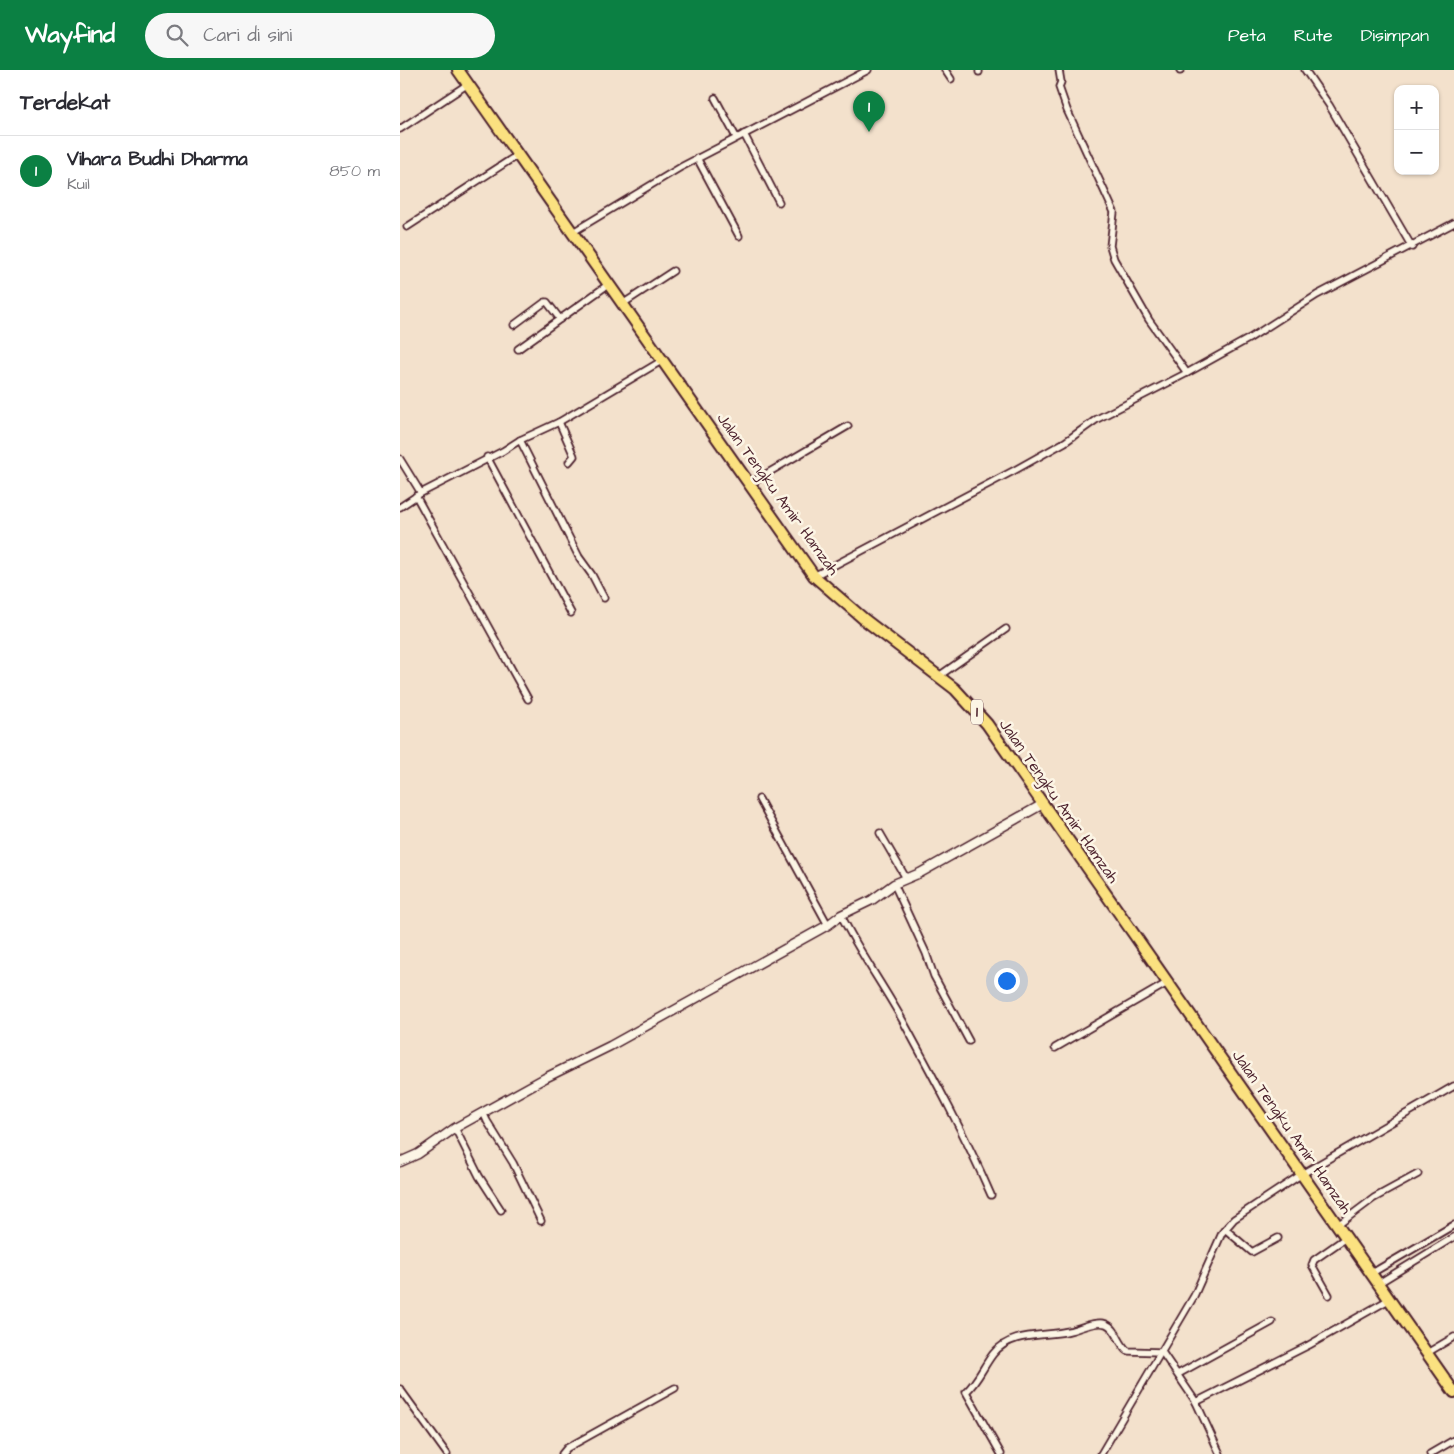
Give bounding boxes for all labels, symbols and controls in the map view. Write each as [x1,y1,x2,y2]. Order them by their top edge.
search box [145,13,495,58]
text: Wayfind [25,18,115,52]
icon: search [163,21,191,49]
text: Cari di sini [203,22,292,49]
text: Peta [1228,23,1266,48]
text: Rute [1294,23,1333,48]
text: Disimpan [1361,23,1429,48]
map controls [1394,85,1439,175]
button: + [1394,85,1439,130]
text: Terdekat [20,88,110,117]
pin: 1 [853,91,885,132]
button: − [1394,130,1439,175]
text: Vihara Budhi Dharma [67,146,248,173]
text: 1 [35,160,37,182]
text: 850 m [329,160,380,182]
text: Kuil [67,173,90,195]
street label: Jalan Tengku Amir Hamzah [711,408,844,580]
road number: 1 [971,700,983,724]
street label: Jalan Tengku Amir Hamzah [993,715,1124,888]
your location [994,968,1020,994]
street label: Jalan Tengku Amir Hamzah [1226,1046,1357,1219]

